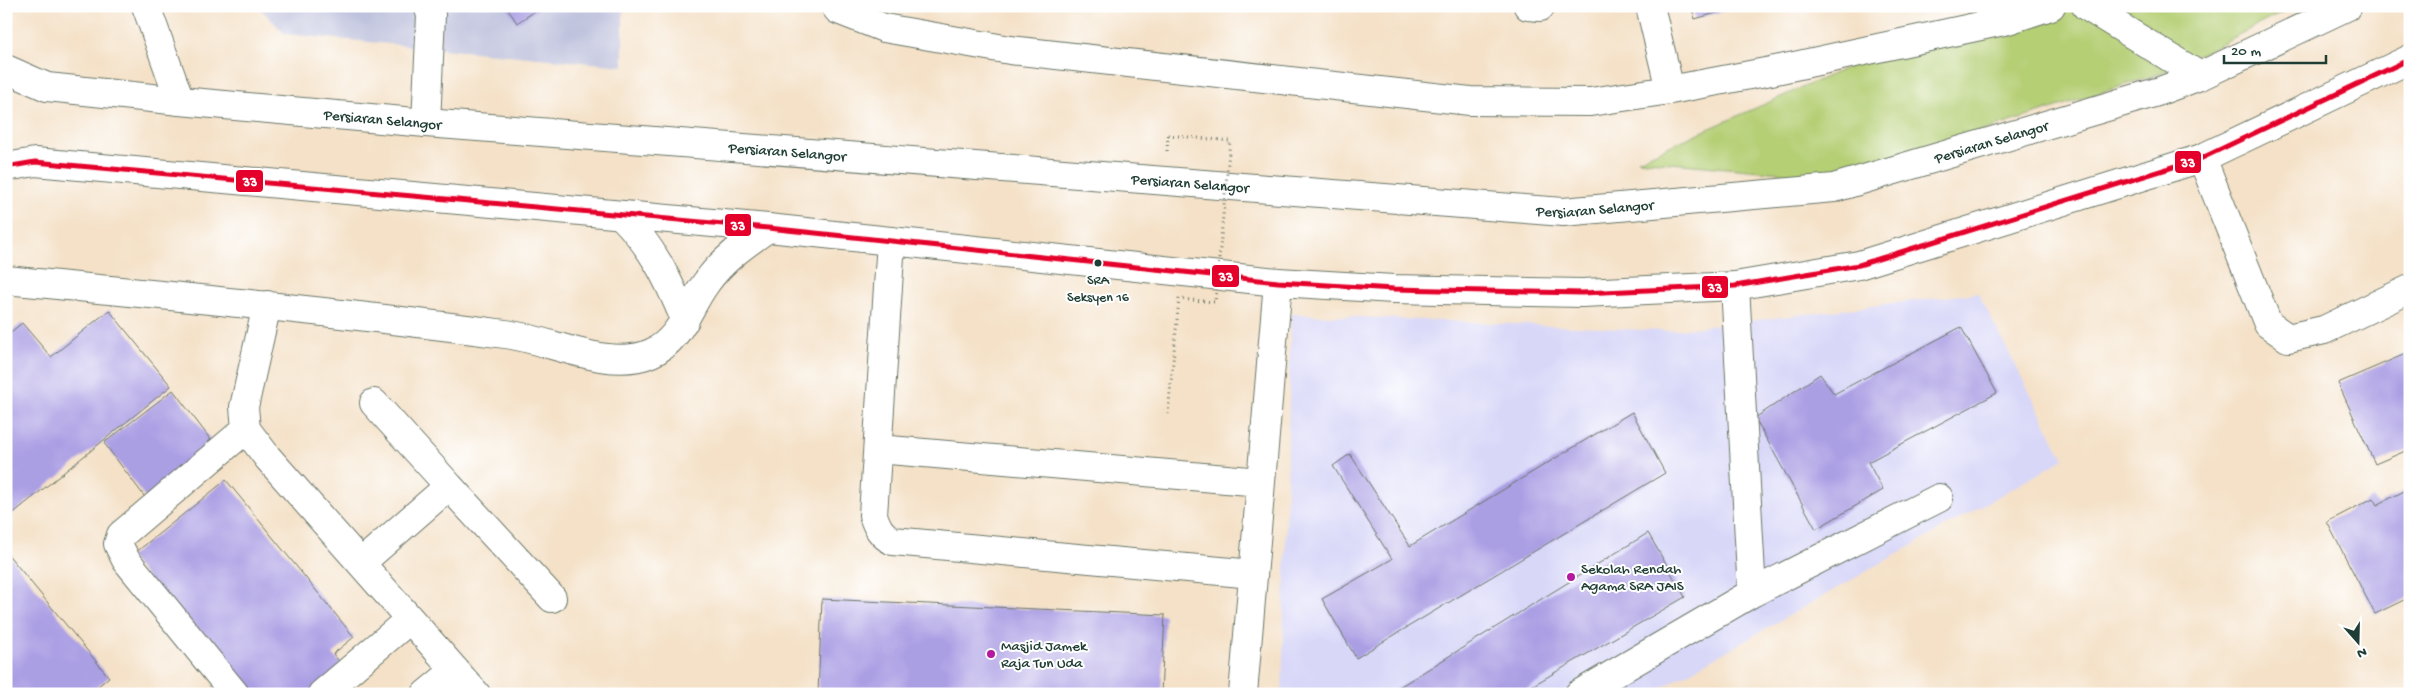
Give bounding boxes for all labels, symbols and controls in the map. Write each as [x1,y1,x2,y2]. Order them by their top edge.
scale bar [2224,32,2326,64]
text: 20 m [2231,43,2261,61]
street label: Persiaran Selangor [322,107,444,135]
street label: Persiaran Selangor [1932,117,2052,169]
street label: Persiaran Selangor [727,140,848,167]
line badge: 33 [2174,150,2202,174]
text: 33 [2180,156,2195,173]
line badge: 33 [235,169,264,193]
street label: Persiaran Selangor [1130,171,1251,199]
text: 33 [242,175,257,192]
street label: Persiaran Selangor [1534,197,1656,223]
line badge: 33 [724,213,752,237]
text: 33 [730,219,745,236]
marker: SRA Seksyen 16 [1093,258,1103,268]
line badge: 33 [1211,264,1240,288]
text: 33 [1218,270,1233,287]
place label: SRA Seksyen 16 [1067,273,1130,307]
line badge: 33 [1701,275,1729,299]
text: 33 [1707,281,1722,298]
place label: Sekolah Rendah Agama SRA JAIS [1581,561,1684,596]
marker: Sekolah Rendah Agama SRA JAIS [1565,571,1577,583]
north arrow [2334,618,2384,668]
place label: Masjid Jamek Raja Tun Uda [1001,638,1088,673]
text: N [2354,642,2369,661]
marker: Masjid Jamek Raja Tun Uda [985,648,997,660]

